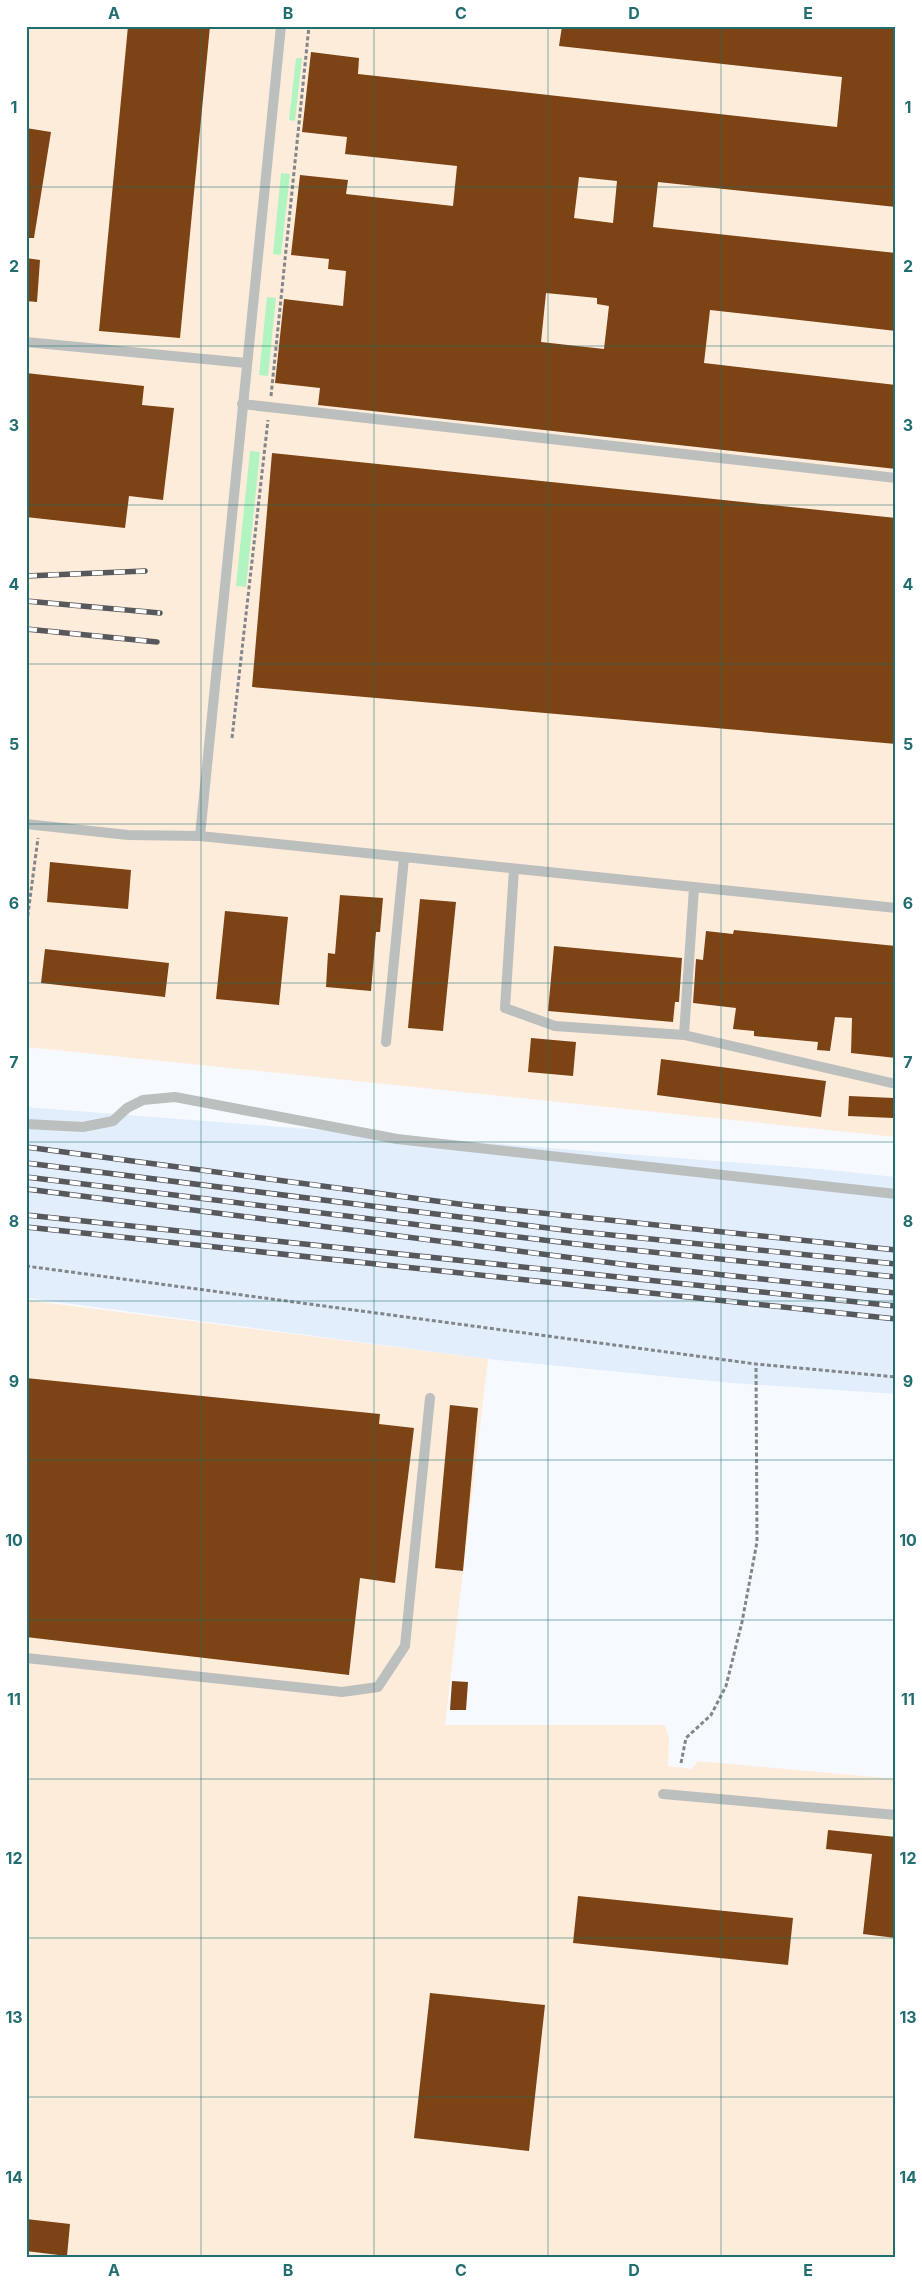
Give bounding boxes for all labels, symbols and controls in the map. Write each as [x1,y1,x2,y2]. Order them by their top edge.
text: A [108,3,120,23]
text: B [283,3,293,23]
text: C [455,3,467,23]
text: D [628,3,640,23]
text: E [803,3,813,23]
text: 1 [11,97,17,117]
text: 1 [905,97,911,117]
text: 2 [9,256,19,276]
text: 2 [903,256,913,276]
text: 3 [9,415,19,435]
text: 3 [903,415,913,435]
text: 4 [9,574,20,594]
text: 4 [903,574,914,594]
text: 5 [9,734,19,754]
text: 5 [903,734,913,754]
text: 6 [9,893,19,913]
text: 6 [903,893,913,913]
text: 7 [9,1052,19,1072]
text: 7 [903,1052,913,1072]
text: 8 [9,1211,19,1231]
text: 8 [903,1211,913,1231]
text: 9 [9,1371,19,1391]
text: 9 [903,1371,913,1391]
text: 10 [5,1530,23,1550]
text: 10 [899,1530,917,1550]
text: 11 [7,1689,21,1709]
text: 11 [901,1689,915,1709]
text: 12 [6,1848,22,1868]
text: 12 [900,1848,916,1868]
text: 13 [5,2007,23,2027]
text: 13 [899,2007,917,2027]
text: 14 [5,2167,23,2187]
text: 14 [899,2167,917,2187]
text: A [108,2260,120,2280]
text: B [283,2260,293,2280]
text: C [455,2260,467,2280]
text: D [628,2260,640,2280]
text: E [803,2260,813,2280]

